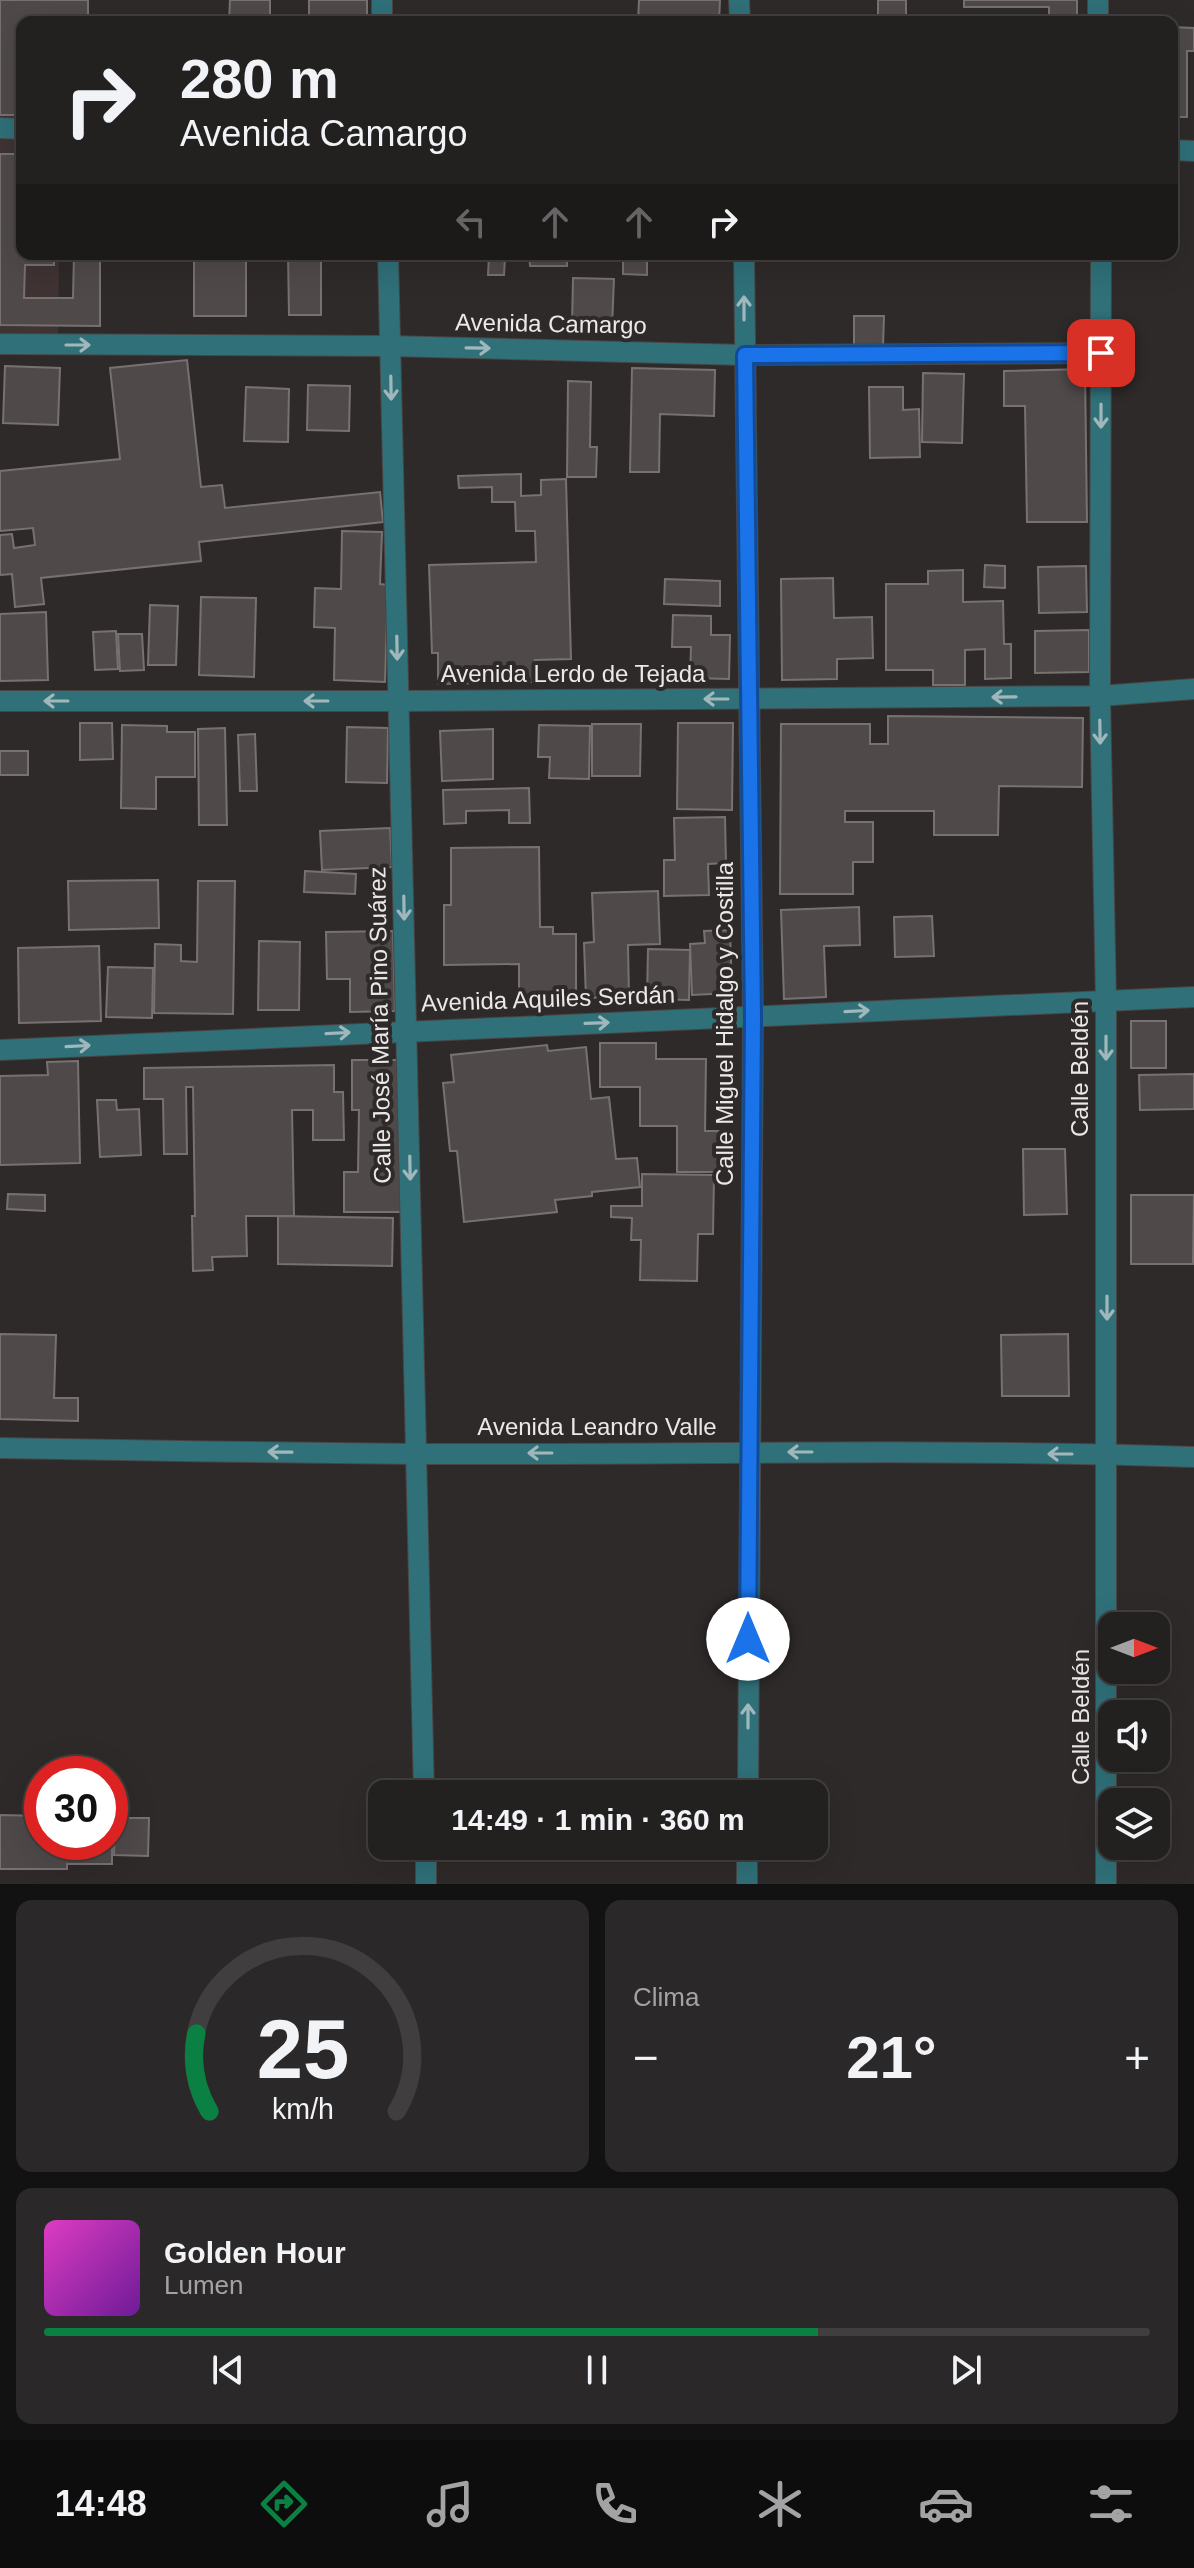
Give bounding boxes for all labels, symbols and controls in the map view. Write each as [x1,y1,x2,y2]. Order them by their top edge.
text: 280 m [180,47,339,110]
icon: right [48,48,152,152]
text: Avenida Camargo [180,113,468,154]
icon: left [449,200,493,244]
icon: ahead [533,200,577,244]
icon: ahead [617,200,661,244]
icon: right [701,200,745,244]
one-way arrow [736,295,752,322]
street label: Avenida Camargo [455,308,647,339]
pin [1067,319,1135,387]
icon: arrive [1079,331,1123,375]
one-way arrow [64,337,91,353]
one-way arrow [464,340,491,356]
one-way arrow [383,374,399,401]
one-way arrow [1093,402,1109,429]
one-way arrow [390,634,405,661]
street label: Avenida Lerdo de Tejada [441,660,706,687]
one-way arrow [991,689,1018,704]
one-way arrow [703,692,730,707]
one-way arrow [43,693,70,709]
one-way arrow [303,693,330,709]
one-way arrow [1093,718,1108,745]
street label: Calle Miguel Hidalgo y Costilla [711,861,738,1186]
street label: Calle José María Pino Suárez [363,866,396,1184]
one-way arrow [396,894,411,921]
street label: Avenida Aquiles Serdán [420,981,676,1016]
street label: Calle Beldén [1066,1001,1093,1137]
one-way arrow [843,1004,870,1019]
one-way arrow [583,1015,610,1030]
one-way arrow [324,1026,351,1041]
one-way arrow [1098,1034,1114,1061]
one-way arrow [64,1038,91,1053]
one-way arrow [402,1154,418,1181]
one-way arrow [1099,1294,1115,1321]
street label: Avenida Leandro Valle [477,1413,717,1440]
one-way arrow [267,1444,294,1460]
one-way arrow [527,1445,554,1461]
one-way arrow [787,1445,814,1460]
one-way arrow [1047,1446,1074,1462]
position arrow [706,1597,790,1681]
north arrow [1098,1612,1170,1684]
map controls [1098,1612,1170,1860]
street label: Calle Beldén [1067,1649,1094,1785]
button: sound [1098,1700,1170,1772]
one-way arrow [740,1703,756,1730]
speed limit sign: 30 [24,1756,128,1860]
button: layers [1098,1788,1170,1860]
text: 14:49 · 1 min · 360 m [451,1803,745,1836]
text: Clima [633,1982,699,2012]
text: 25 [256,2003,349,2096]
text: 21° [846,2024,937,2091]
text: − [633,2033,659,2082]
text: + [1124,2033,1150,2082]
text: km/h [272,2093,333,2125]
text: Golden Hour [164,2236,346,2269]
text: Lumen [164,2270,244,2300]
icon: previous [206,2348,250,2392]
icon: pause [575,2348,619,2392]
icon: next [944,2348,988,2392]
icon: directions [256,2476,312,2532]
icon: music [422,2476,478,2532]
icon: phone [587,2476,643,2532]
icon: climate [752,2476,808,2532]
icon: car [918,2476,974,2532]
icon: filters [1083,2476,1139,2532]
text: 14:48 [55,2483,147,2524]

